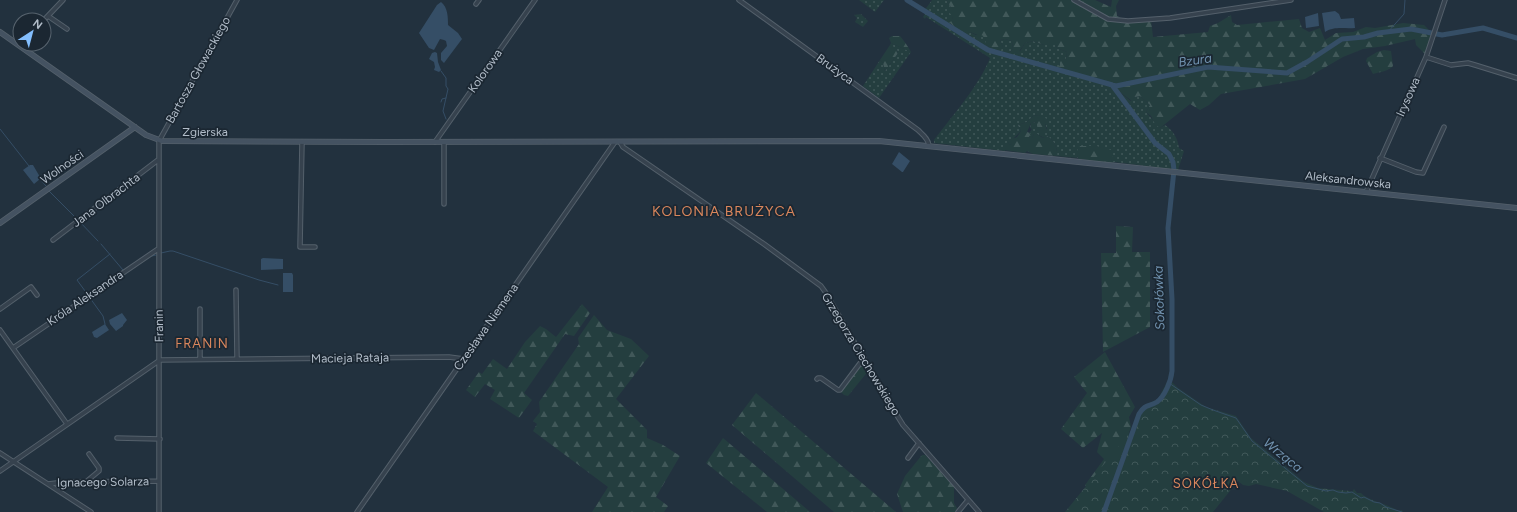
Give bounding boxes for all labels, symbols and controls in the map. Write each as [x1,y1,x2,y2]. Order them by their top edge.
north arrow [12,12,52,52]
street label: Bartosza Głowackiego [163,14,233,126]
text: N [30,17,45,32]
street label: Kolorowa [465,46,505,96]
water label: Bzura [1177,50,1213,70]
street label: Brużyca [814,51,856,87]
street label: Irysowa [1393,75,1423,119]
street label: Zgierska [182,125,228,139]
street label: Wolności [38,147,86,187]
street label: Aleksandrowska [1304,169,1392,191]
street label: Jana Olbrachta [69,170,143,230]
district label: KOLONIA BRUŻYCA [652,203,796,220]
water label: Sokołówka [1150,265,1168,330]
street label: Króla Aleksandra [44,267,126,329]
street label: Czesława Niemena [451,281,521,373]
street label: Grzegorza Ciechowskiego [819,290,903,418]
street label: Franin [152,309,166,342]
district label: FRANIN [175,336,229,351]
street label: Macieja Rataja [311,350,389,366]
water label: Wrząca [1261,435,1306,475]
street label: Ignacego Solarza [57,474,149,490]
district label: SOKÓŁKA [1173,476,1239,491]

